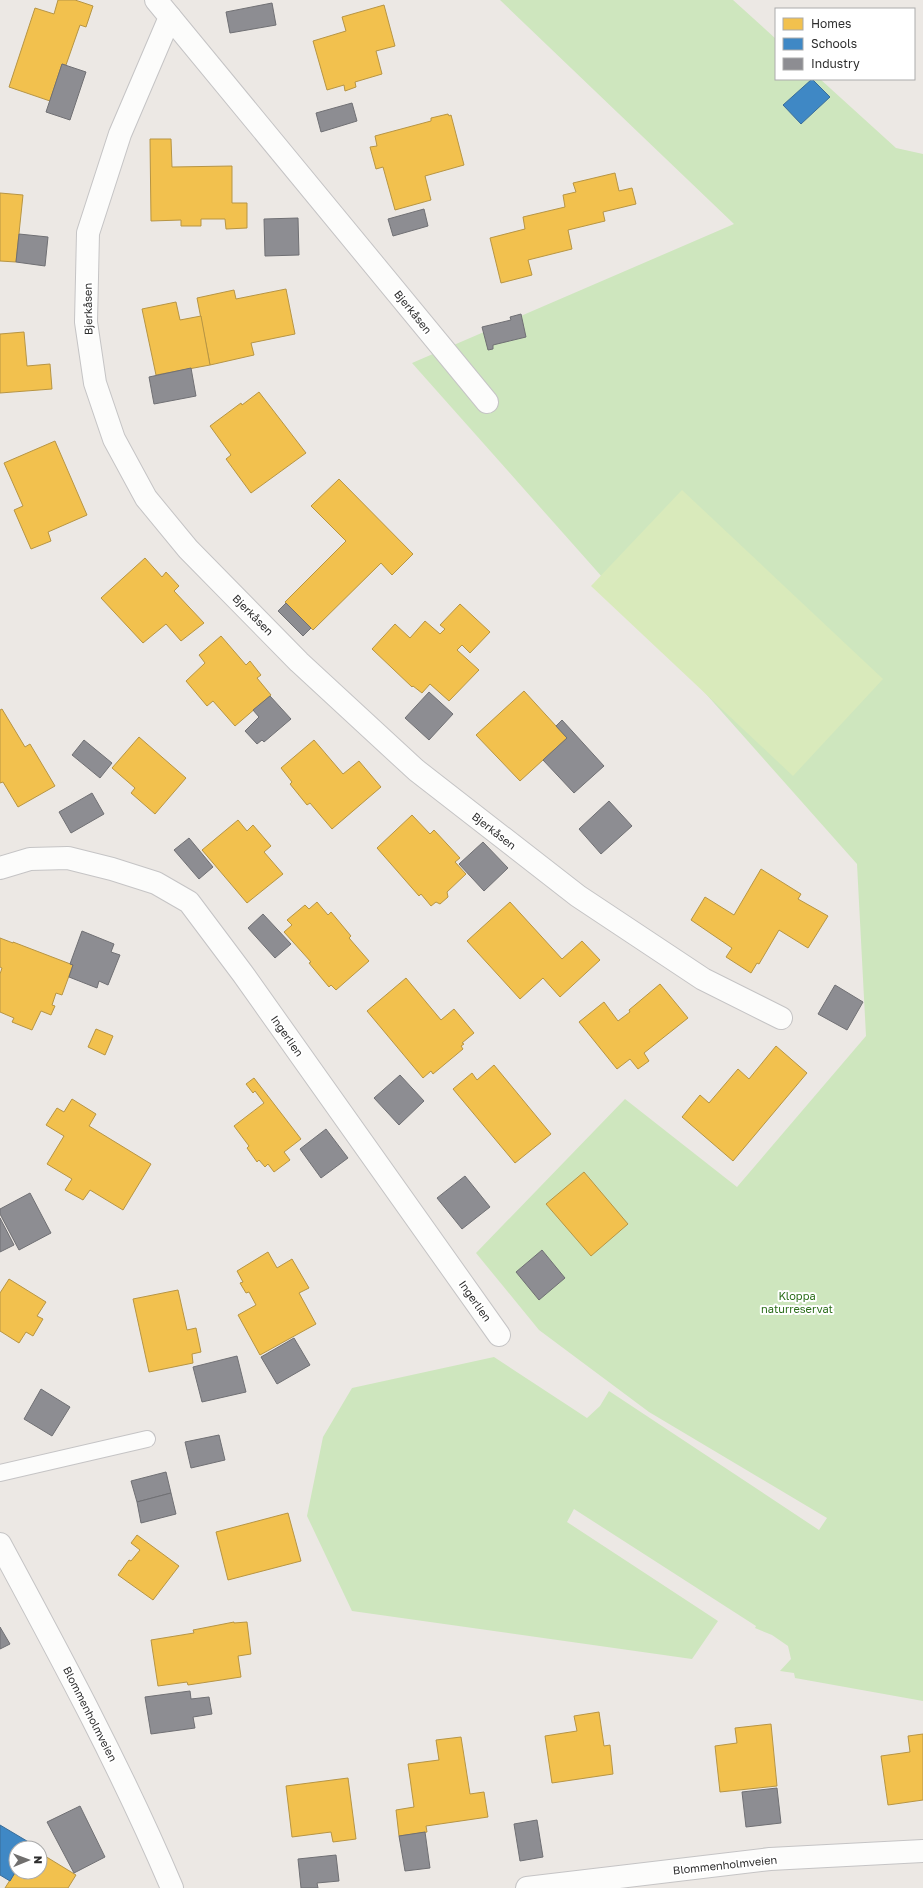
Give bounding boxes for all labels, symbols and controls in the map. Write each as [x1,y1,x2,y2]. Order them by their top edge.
legend [775,8,915,80]
text: Homes [811,16,851,31]
text: Schools [811,36,857,51]
text: Industry [811,56,860,71]
street label: Bjerkåsen [81,283,94,335]
street label: Bjerkåsen [392,287,435,336]
street label: Bjerkåsen [230,592,276,638]
street label: Bjerkåsen [470,809,519,852]
street label: Ingerlien [269,1013,306,1059]
street label: Ingerlien [457,1278,494,1324]
park label: Kloppa naturreservat [761,1289,833,1315]
street label: Blommenholmveien [61,1664,120,1763]
north arrow [8,1840,48,1880]
street label: Blommenholmveien [672,1853,778,1876]
text: N [32,1856,45,1864]

